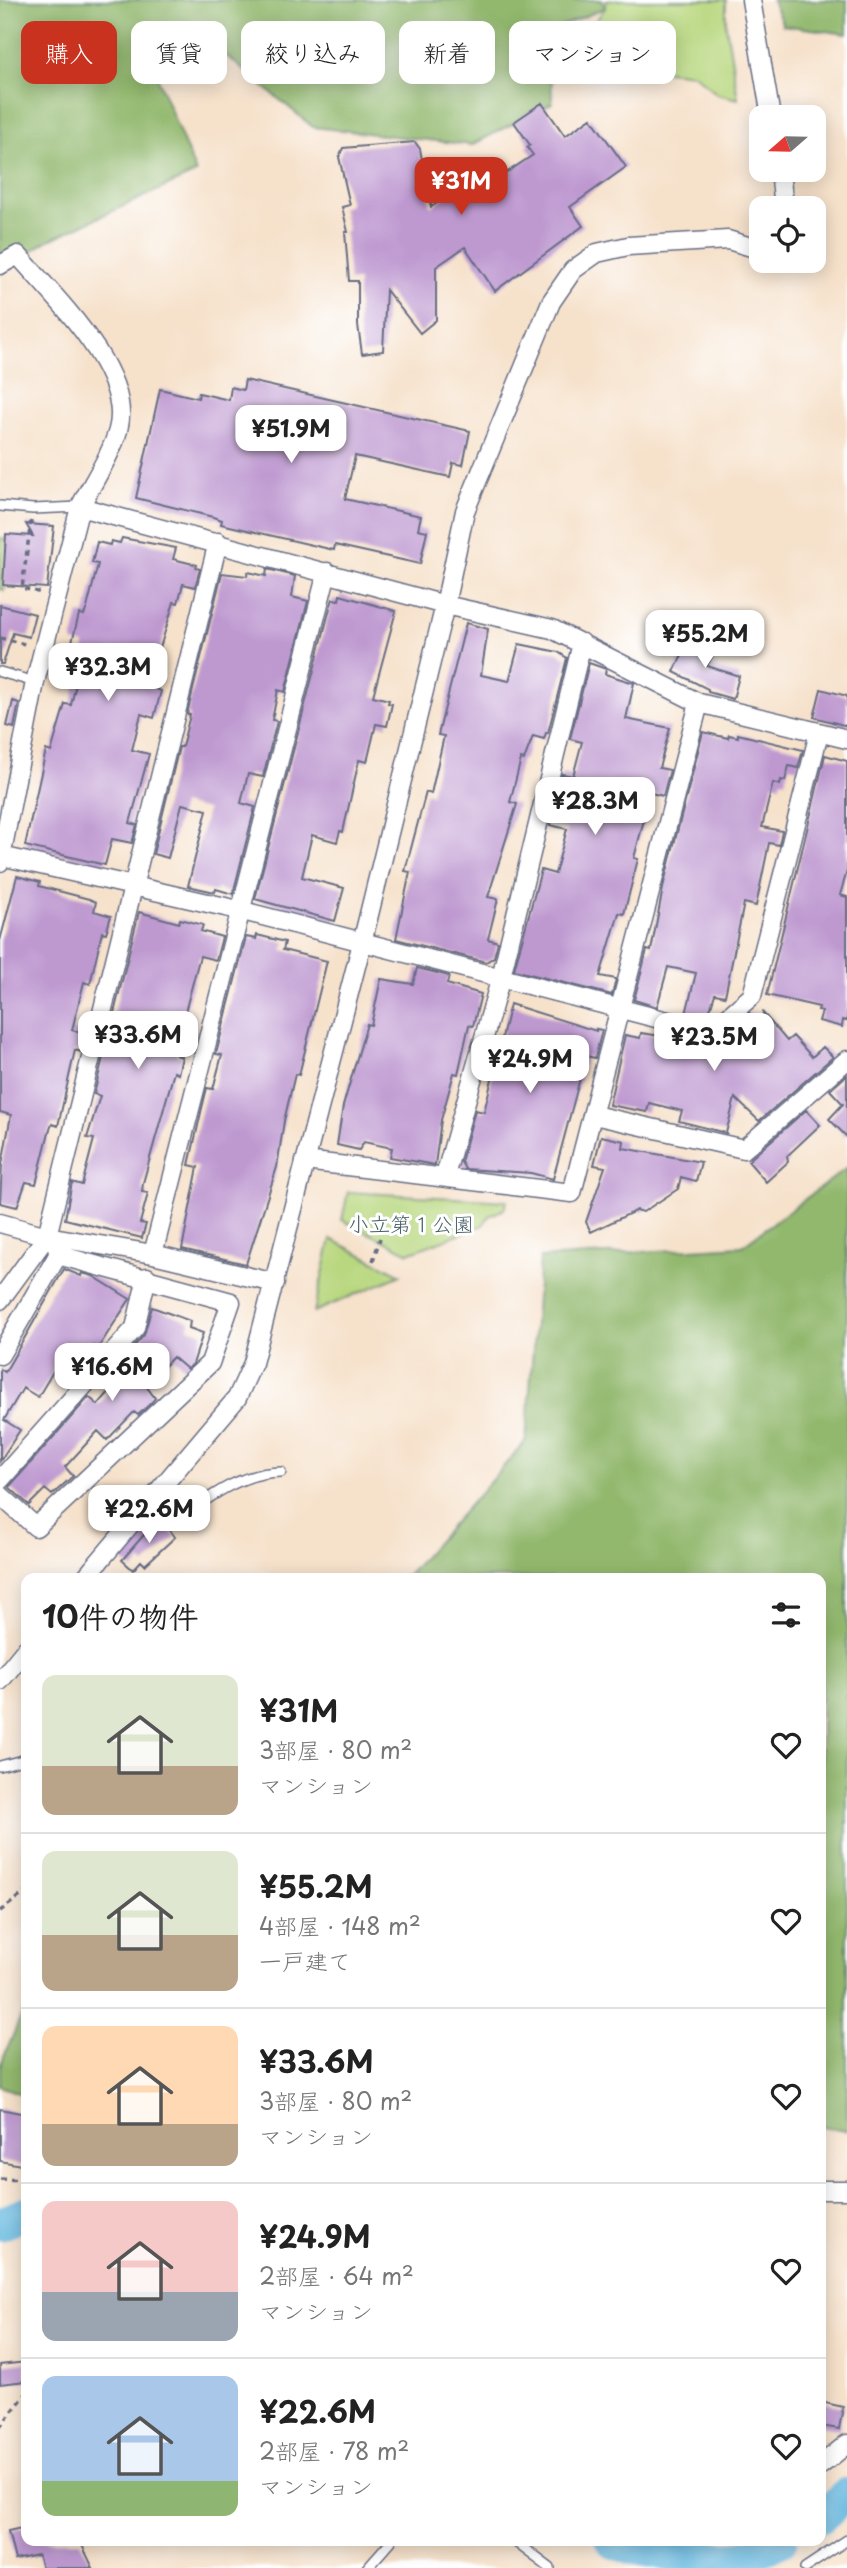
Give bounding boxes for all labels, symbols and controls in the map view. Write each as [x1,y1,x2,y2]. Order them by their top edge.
chip: 購入 [21,21,117,84]
chip: 賃貸 [131,21,227,84]
chip: 絞り込み [241,21,385,84]
chip: 新着 [399,21,495,84]
chip: マンション [509,21,676,84]
north arrow [749,105,826,182]
map controls [749,105,826,273]
pin: ¥31M [420,158,502,217]
text: ¥31M [431,162,491,197]
button: locate [749,196,826,273]
pin: ¥51.9M [234,406,348,465]
text: ¥51.9M [251,410,331,445]
pin: ¥55.2M [648,610,762,670]
text: ¥55.2M [661,615,749,650]
pin: ¥32.3M [51,644,165,703]
text: ¥32.3M [64,648,152,683]
pin: ¥28.3M [538,778,652,837]
text: ¥28.3M [551,782,639,817]
pin: ¥33.6M [81,1012,195,1071]
pin: ¥23.5M [657,1014,771,1073]
text: ¥33.6M [94,1016,182,1051]
text: ¥23.5M [670,1018,758,1053]
pin: ¥24.9M [473,1036,587,1095]
text: ¥24.9M [487,1040,573,1075]
park label: 小立第１公園 [348,1207,474,1239]
pin: ¥16.6M [55,1344,169,1403]
text: ¥16.6M [71,1348,153,1383]
pin: ¥22.6M [92,1486,206,1545]
text: ¥22.6M [104,1490,194,1525]
text: 10件の物件 [42,1593,199,1638]
icon: filters [767,1596,805,1634]
text: ¥31M [259,1687,338,1732]
icon: home [98,1703,182,1787]
icon: heart [767,1726,805,1764]
text: 3部屋 · 80 m² [259,1732,412,1767]
text: マンション [259,1767,373,1802]
text: ¥55.2M [259,1863,373,1908]
icon: home [98,1879,182,1963]
icon: heart [767,1902,805,1940]
text: 4部屋 · 148 m² [259,1908,421,1943]
text: 一戸建て [259,1943,351,1978]
text: ¥33.6M [259,2038,374,2083]
icon: home [98,2054,182,2138]
icon: heart [767,2077,805,2115]
text: 3部屋 · 80 m² [259,2083,412,2118]
text: マンション [259,2118,373,2153]
text: ¥24.9M [259,2213,371,2258]
icon: home [98,2229,182,2313]
icon: heart [767,2252,805,2290]
text: 2部屋 · 64 m² [259,2258,414,2293]
text: マンション [259,2293,373,2328]
text: ¥22.6M [259,2388,376,2433]
icon: home [98,2404,182,2488]
icon: heart [767,2427,805,2465]
text: 2部屋 · 78 m² [259,2433,409,2468]
text: マンション [259,2468,373,2503]

